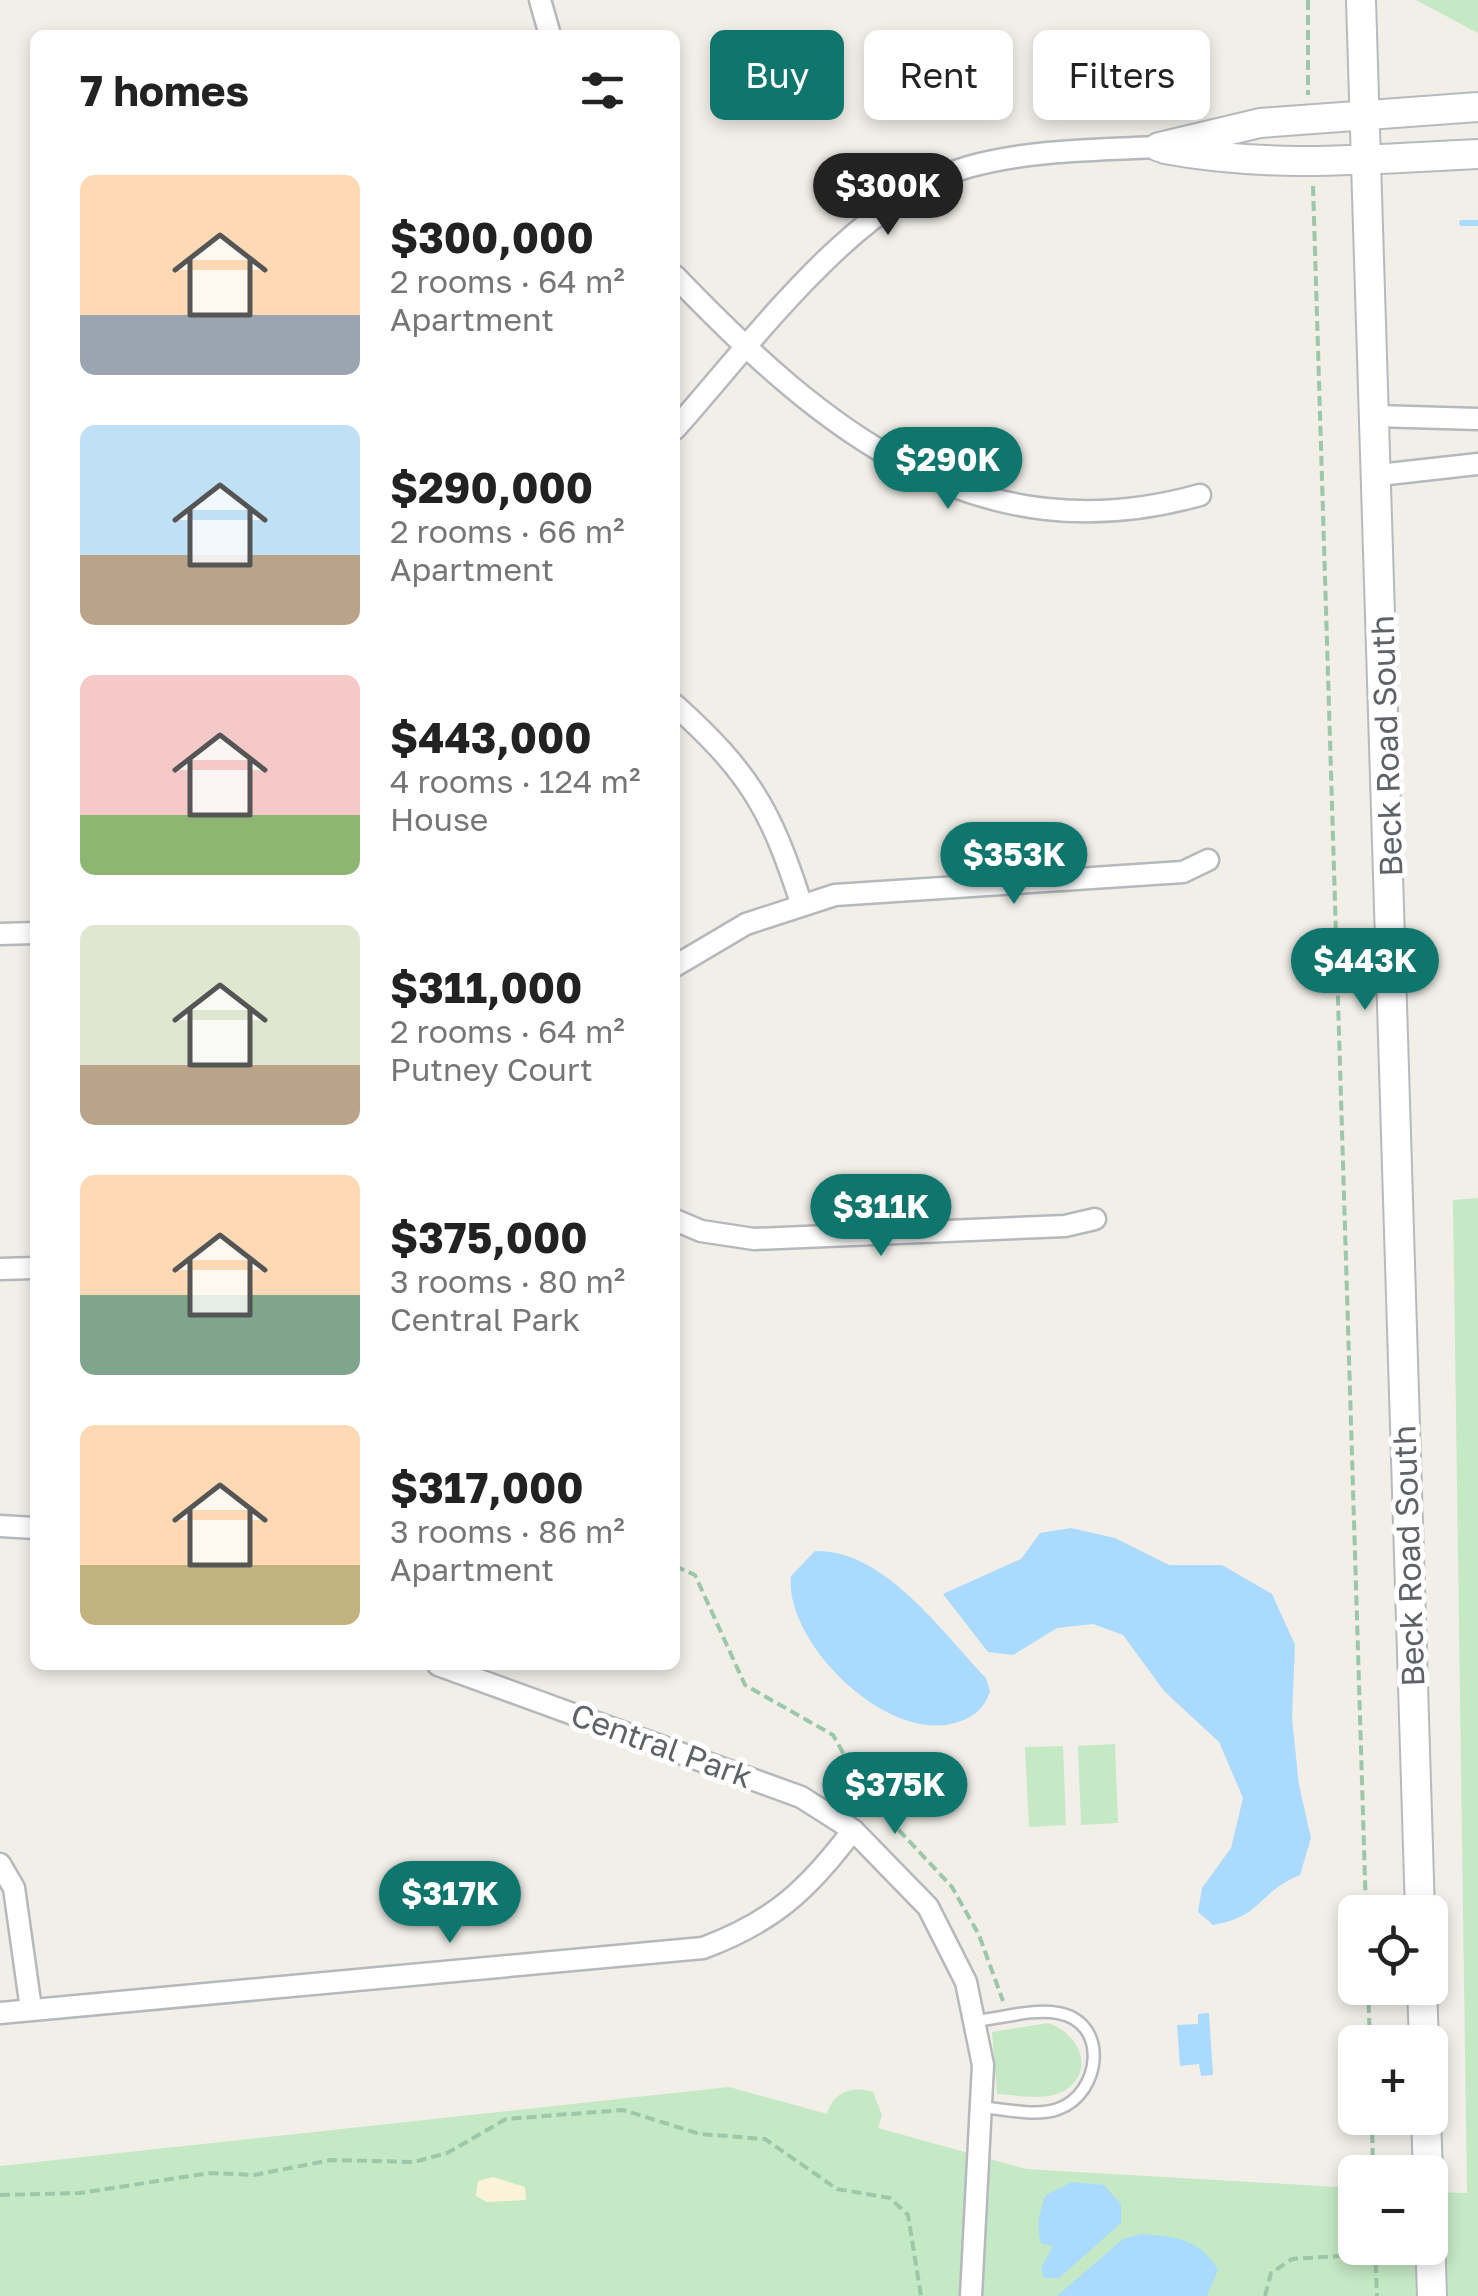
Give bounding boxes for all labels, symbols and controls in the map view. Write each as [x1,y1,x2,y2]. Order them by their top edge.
chip: Buy [710,30,844,120]
chip: Rent [864,30,1013,120]
chip: Filters [1033,30,1210,120]
icon: filters [575,63,630,118]
text: 7 homes [80,65,249,115]
pin: $300K [818,153,958,238]
text: $300K [835,166,941,204]
text: $300,000 [390,212,594,262]
icon: home [160,215,280,335]
text: 2 rooms · 64 m² [390,262,625,300]
text: Apartment [390,300,554,338]
pin: $290K [878,427,1018,512]
text: $290K [895,440,1001,478]
text: $290,000 [390,462,593,512]
icon: home [160,465,280,585]
text: 2 rooms · 66 m² [390,512,625,550]
text: Apartment [390,550,554,588]
street label: Beck Road South [1362,615,1410,877]
text: $443,000 [390,712,592,762]
icon: home [160,715,280,835]
text: 4 rooms · 124 m² [390,762,640,800]
text: House [390,800,488,838]
pin: $353K [944,822,1084,907]
text: $353K [962,835,1066,873]
pin: $443K [1295,928,1435,1013]
text: $443K [1313,941,1417,979]
text: $311,000 [390,962,582,1012]
icon: home [160,965,280,1085]
text: 2 rooms · 64 m² [390,1012,625,1050]
text: Putney Court [390,1050,593,1088]
pin: $311K [811,1174,951,1259]
text: $311K [832,1187,930,1225]
text: $375,000 [390,1212,588,1262]
icon: home [160,1215,280,1335]
text: 3 rooms · 80 m² [390,1262,625,1300]
text: Central Park [390,1300,580,1338]
street label: Beck Road South [1384,1425,1432,1687]
text: $317,000 [390,1462,584,1512]
icon: home [160,1465,280,1585]
text: 3 rooms · 86 m² [390,1512,625,1550]
text: Apartment [390,1550,554,1588]
street label: Central Park [566,1695,758,1795]
pin: $375K [825,1752,965,1837]
text: $375K [844,1765,946,1803]
pin: $317K [380,1861,520,1946]
text: $317K [401,1874,499,1912]
map controls [1338,1895,1448,2265]
button: locate [1338,1895,1448,2005]
button: + [1338,2025,1448,2135]
button: − [1338,2155,1448,2265]

